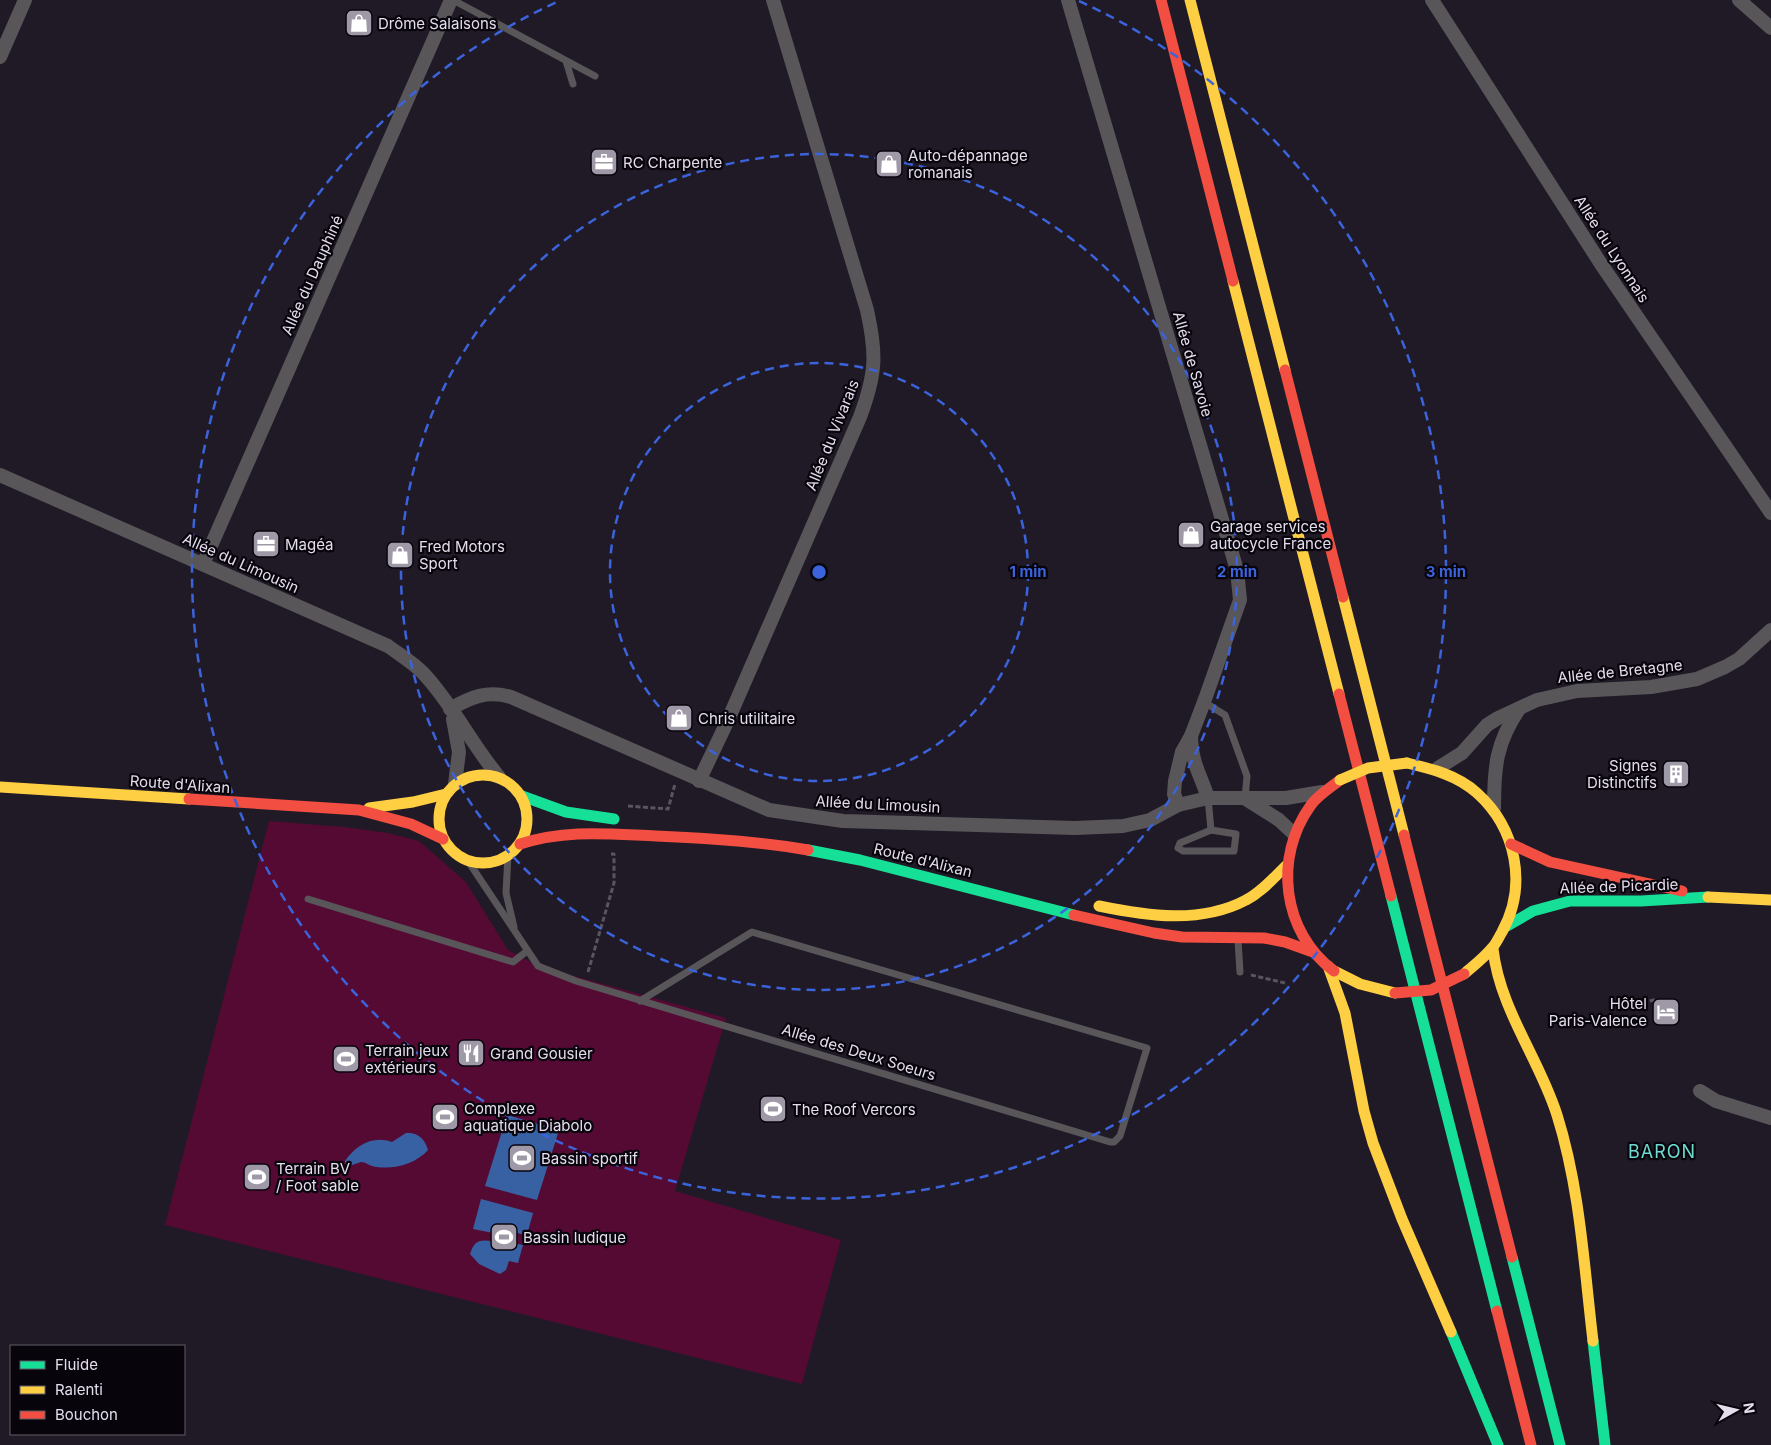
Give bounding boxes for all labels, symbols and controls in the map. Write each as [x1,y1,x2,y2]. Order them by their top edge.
shop icon: Drôme Salaisons [344,8,374,38]
place label: Drôme Salaisons [378,14,497,33]
place label: Auto-dépannage romanais [908,146,1028,182]
office icon: RC Charpente [589,147,619,177]
shop icon: Auto-dépannage romanais [874,149,904,179]
place label: RC Charpente [623,153,722,172]
street label: Allée du Lyonnais [1570,192,1654,306]
street label: Allée du Dauphiné [277,212,347,338]
street label: Allée de Savoie [1169,309,1217,419]
street label: Allée du Vivarais [801,377,863,493]
place label: Garage services autocycle France [1210,517,1331,553]
shop icon: Garage services autocycle France [1176,520,1206,550]
street label: Allée du Limousin [180,529,302,597]
office icon: Magéa [251,529,281,559]
place label: Magéa [285,535,334,554]
place label: Fred Motors Sport [419,537,505,573]
shop icon: Fred Motors Sport [385,540,415,570]
text: 1 min [1009,562,1047,581]
text: 2 min [1217,562,1257,581]
text: 3 min [1426,562,1466,581]
centre of rings [810,563,828,581]
street label: Allée de Bretagne [1557,655,1683,687]
shop icon: Chris utilitaire [664,703,694,733]
place label: Chris utilitaire [698,709,795,728]
place label: Signes Distinctifs [1587,756,1657,792]
building icon: Signes Distinctifs [1661,759,1691,789]
street label: Route d'Alixan [129,771,231,797]
street label: Allée du Limousin [815,791,941,817]
street label: Route d'Alixan [872,839,974,881]
street label: Allée de Picardie [1559,874,1679,898]
place label: Hôtel Paris-Valence [1549,994,1647,1030]
hotel icon: Hôtel Paris-Valence [1651,997,1681,1027]
street label: Allée des Deux Soeurs [780,1020,938,1085]
restaurant icon: Grand Gousier [456,1038,486,1068]
place label: Terrain jeux extérieurs [365,1041,448,1077]
sports icon: Terrain jeux extérieurs [331,1044,361,1074]
place label: Grand Gousier [490,1044,593,1063]
sports icon: The Roof Vercors [758,1094,788,1124]
place label: Complexe aquatique Diabolo [464,1099,592,1135]
place label: The Roof Vercors [792,1100,916,1119]
sports icon: Complexe aquatique Diabolo [430,1102,460,1132]
district label: BARON [1628,1141,1696,1162]
sports icon: Bassin sportif [507,1143,537,1173]
place label: Bassin sportif [541,1149,638,1168]
place label: Terrain BV / Foot sable [276,1159,359,1195]
sports icon: Terrain BV / Foot sable [242,1162,272,1192]
sports icon: Bassin ludique [489,1222,519,1252]
place label: Bassin ludique [523,1228,626,1247]
legend [10,1345,185,1435]
text: Fluide [55,1355,98,1374]
text: Ralenti [55,1380,103,1399]
north arrow [1711,1385,1761,1435]
text: N [1740,1402,1759,1415]
text: Bouchon [55,1405,118,1424]

